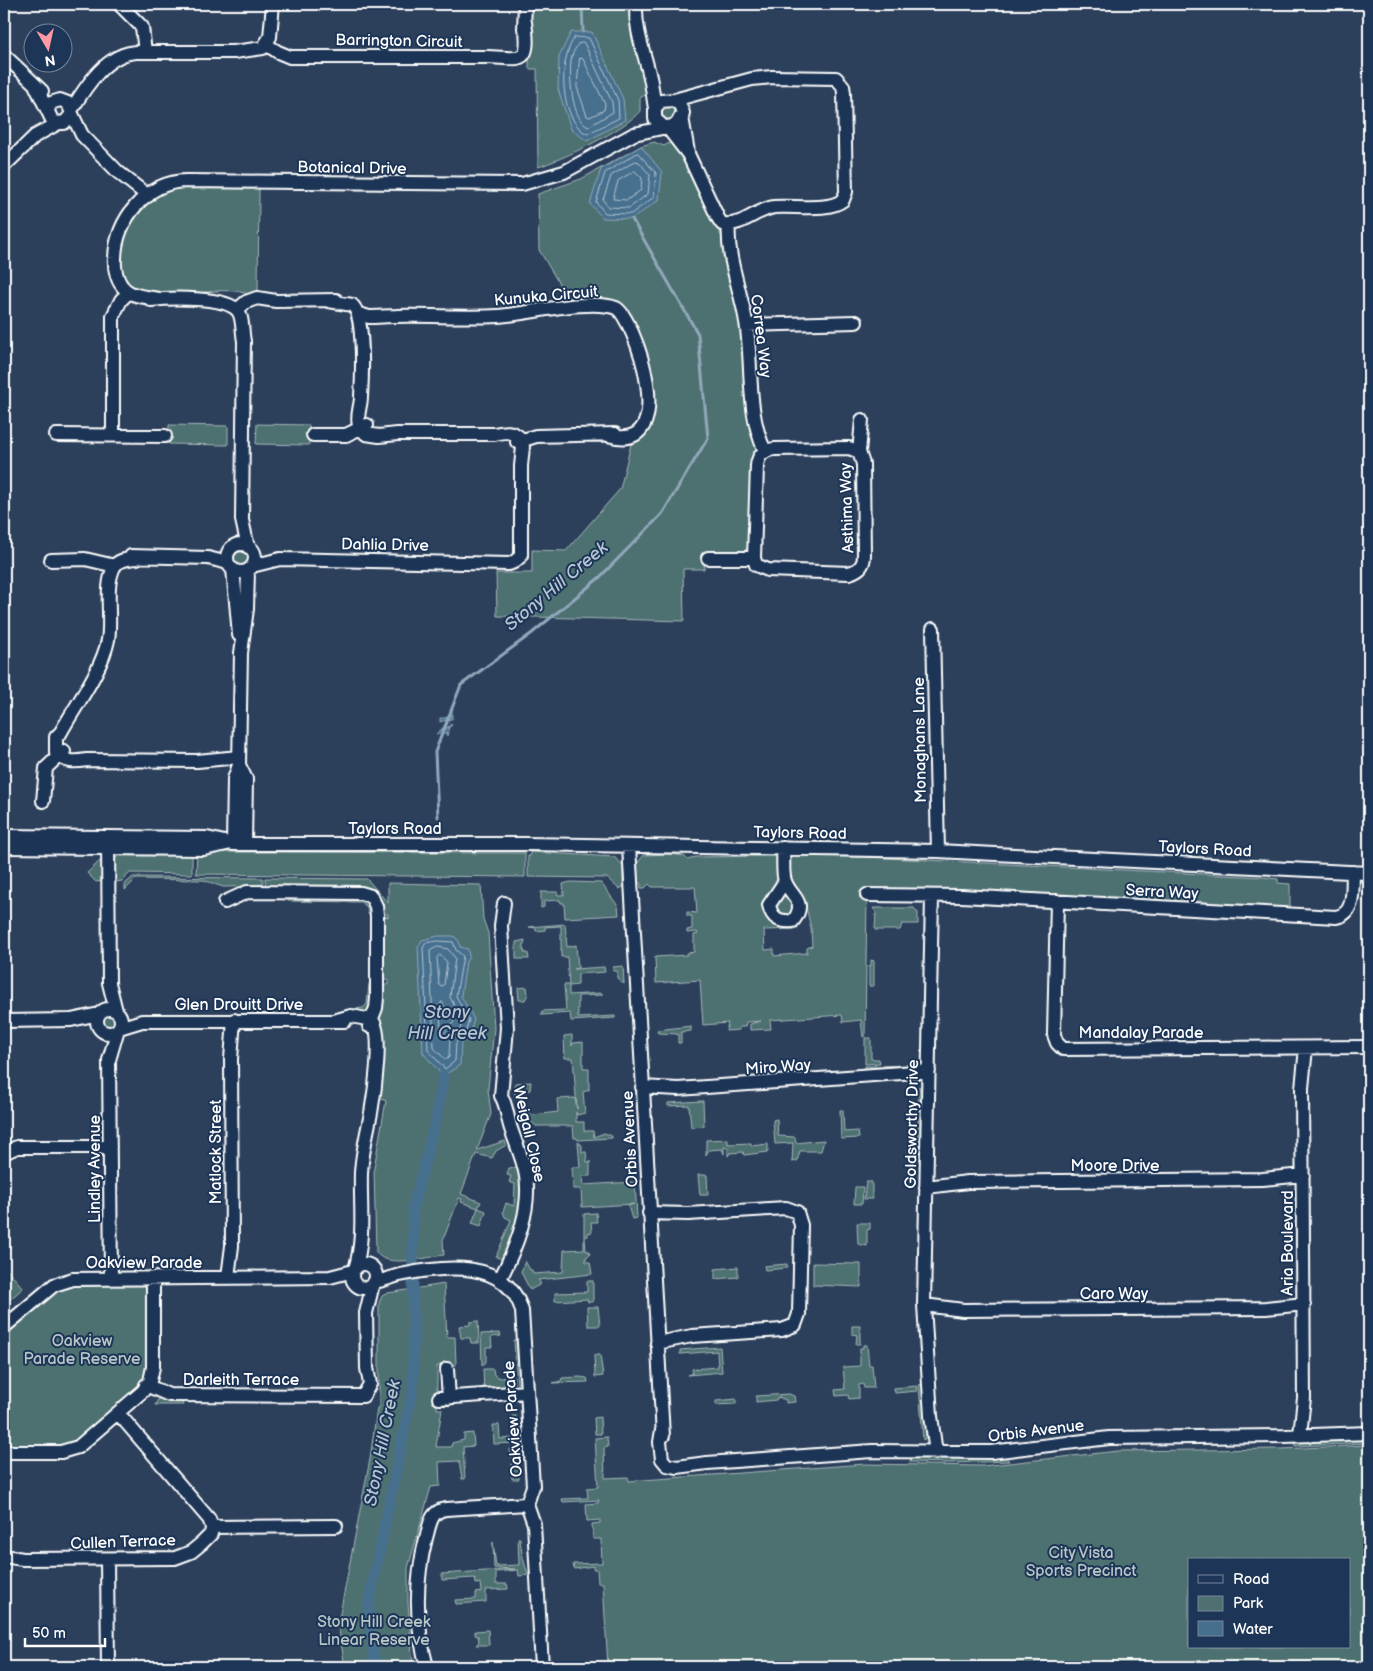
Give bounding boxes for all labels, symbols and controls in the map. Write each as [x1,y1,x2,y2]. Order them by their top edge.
north arrow [22,22,72,72]
street label: Barrington Circuit [335,31,463,52]
text: N [43,51,56,70]
street label: Botanical Drive [297,158,407,179]
street label: Kunuka Circuit [493,282,599,311]
street label: Correa Way [746,293,775,380]
street label: Asthima Way [836,462,859,554]
street label: Dahlia Drive [341,535,429,556]
water label: Stony Hill Creek [500,536,613,636]
street label: Monaghans Lane [910,676,931,803]
street label: Taylors Road [348,820,442,839]
street label: Taylors Road [753,823,847,844]
street label: Taylors Road [1158,838,1252,861]
street label: Serra Way [1125,881,1200,904]
street label: Glen Drouitt Drive [175,996,304,1015]
water label: Stony Hill Creek [407,1002,488,1044]
street label: Mandalay Parade [1079,1024,1204,1043]
street label: Miro Way [745,1056,812,1079]
street label: Goldsworthy Drive [902,1059,923,1189]
street label: Weigall Close [508,1084,549,1185]
street label: Orbis Avenue [618,1090,643,1188]
street label: Matlock Street [207,1100,226,1204]
street label: Lindley Avenue [86,1114,105,1223]
street label: Moore Drive [1071,1157,1160,1176]
street label: Aria Boulevard [1279,1190,1298,1296]
street label: Oakview Parade [86,1254,203,1273]
street label: Caro Way [1080,1285,1149,1304]
park label: Oakview Parade Reserve [23,1332,141,1369]
street label: Oakview Parade [500,1360,527,1478]
street label: Darleith Terrace [183,1371,300,1390]
water label: Stony Hill Creek [360,1377,405,1508]
street label: Orbis Avenue [987,1416,1086,1447]
street label: Cullen Terrace [70,1531,177,1554]
park label: City Vista Sports Precinct [1026,1544,1136,1581]
legend [1188,1558,1350,1648]
text: Road [1233,1570,1269,1589]
text: Park [1233,1594,1264,1613]
park label: Stony Hill Creek Linear Reserve [317,1613,431,1650]
scale bar [25,1616,105,1648]
text: Water [1233,1620,1273,1639]
text: 50 m [32,1624,66,1643]

